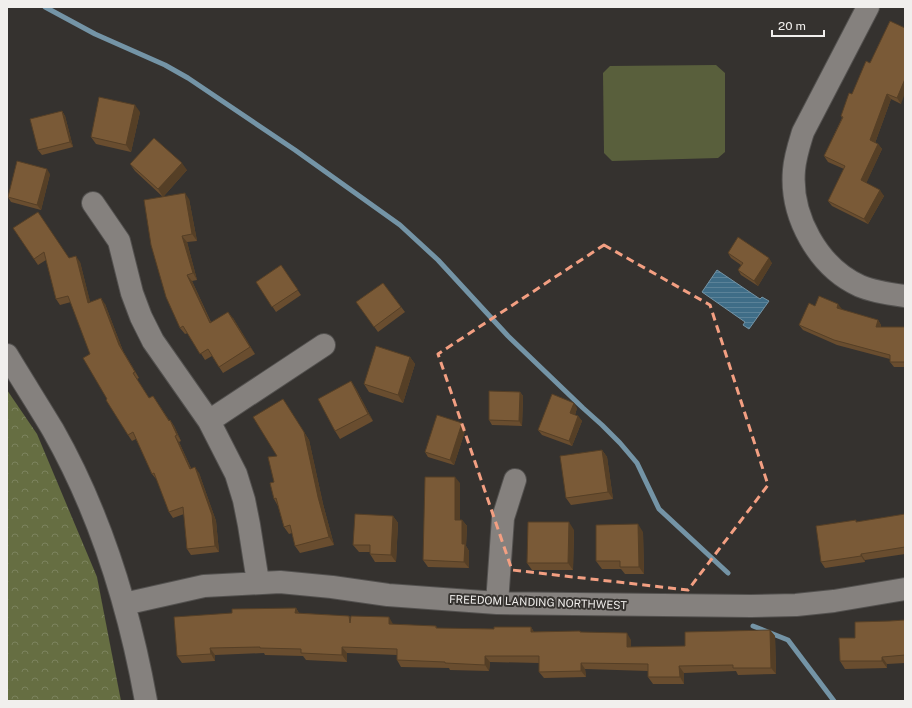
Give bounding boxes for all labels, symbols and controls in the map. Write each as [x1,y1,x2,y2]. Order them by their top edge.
scale bar [772,12,824,38]
text: 20 m [778,19,806,33]
street label: FREEDOM LANDING NORTHWEST [449,593,628,611]

